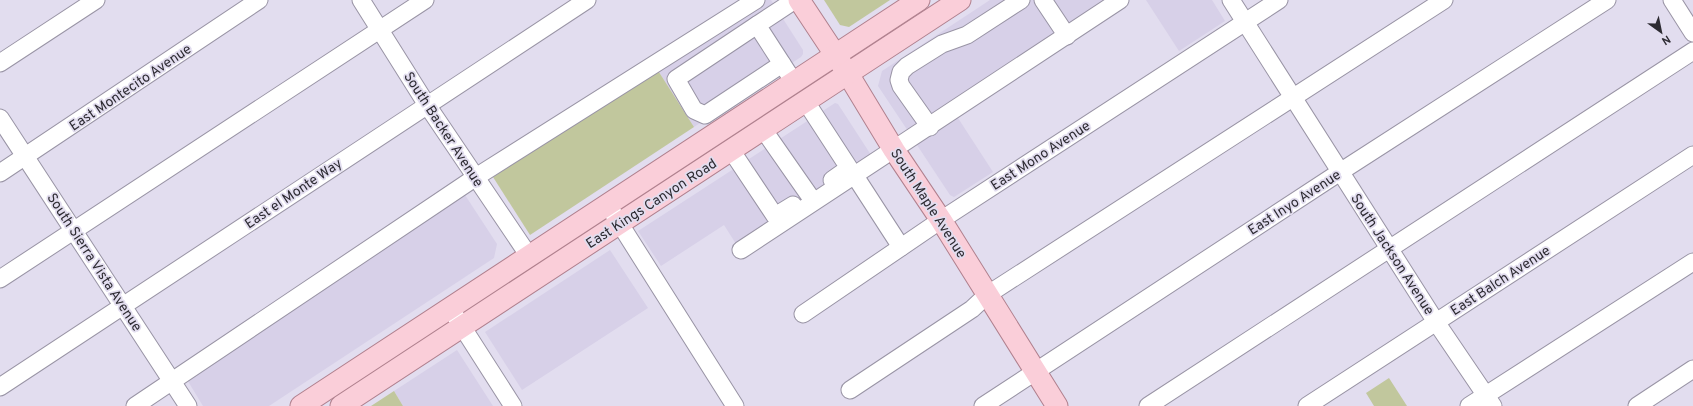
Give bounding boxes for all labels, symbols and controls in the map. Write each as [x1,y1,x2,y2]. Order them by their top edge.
north arrow [1641,12,1681,52]
text: N [1659,32,1673,48]
street label: East Montecito Avenue [67,41,195,135]
street label: South Backer Avenue [399,69,486,190]
street label: East Mono Avenue [988,118,1094,195]
street label: South Maple Avenue [886,146,969,262]
street label: East el Monte Way [242,155,346,233]
street label: East Kings Canyon Road [583,156,720,253]
street label: East Inyo Avenue [1245,167,1344,240]
street label: South Sierra Vista Avenue [43,190,145,335]
street label: South Jackson Avenue [1346,191,1437,319]
street label: East Balch Avenue [1448,243,1554,320]

